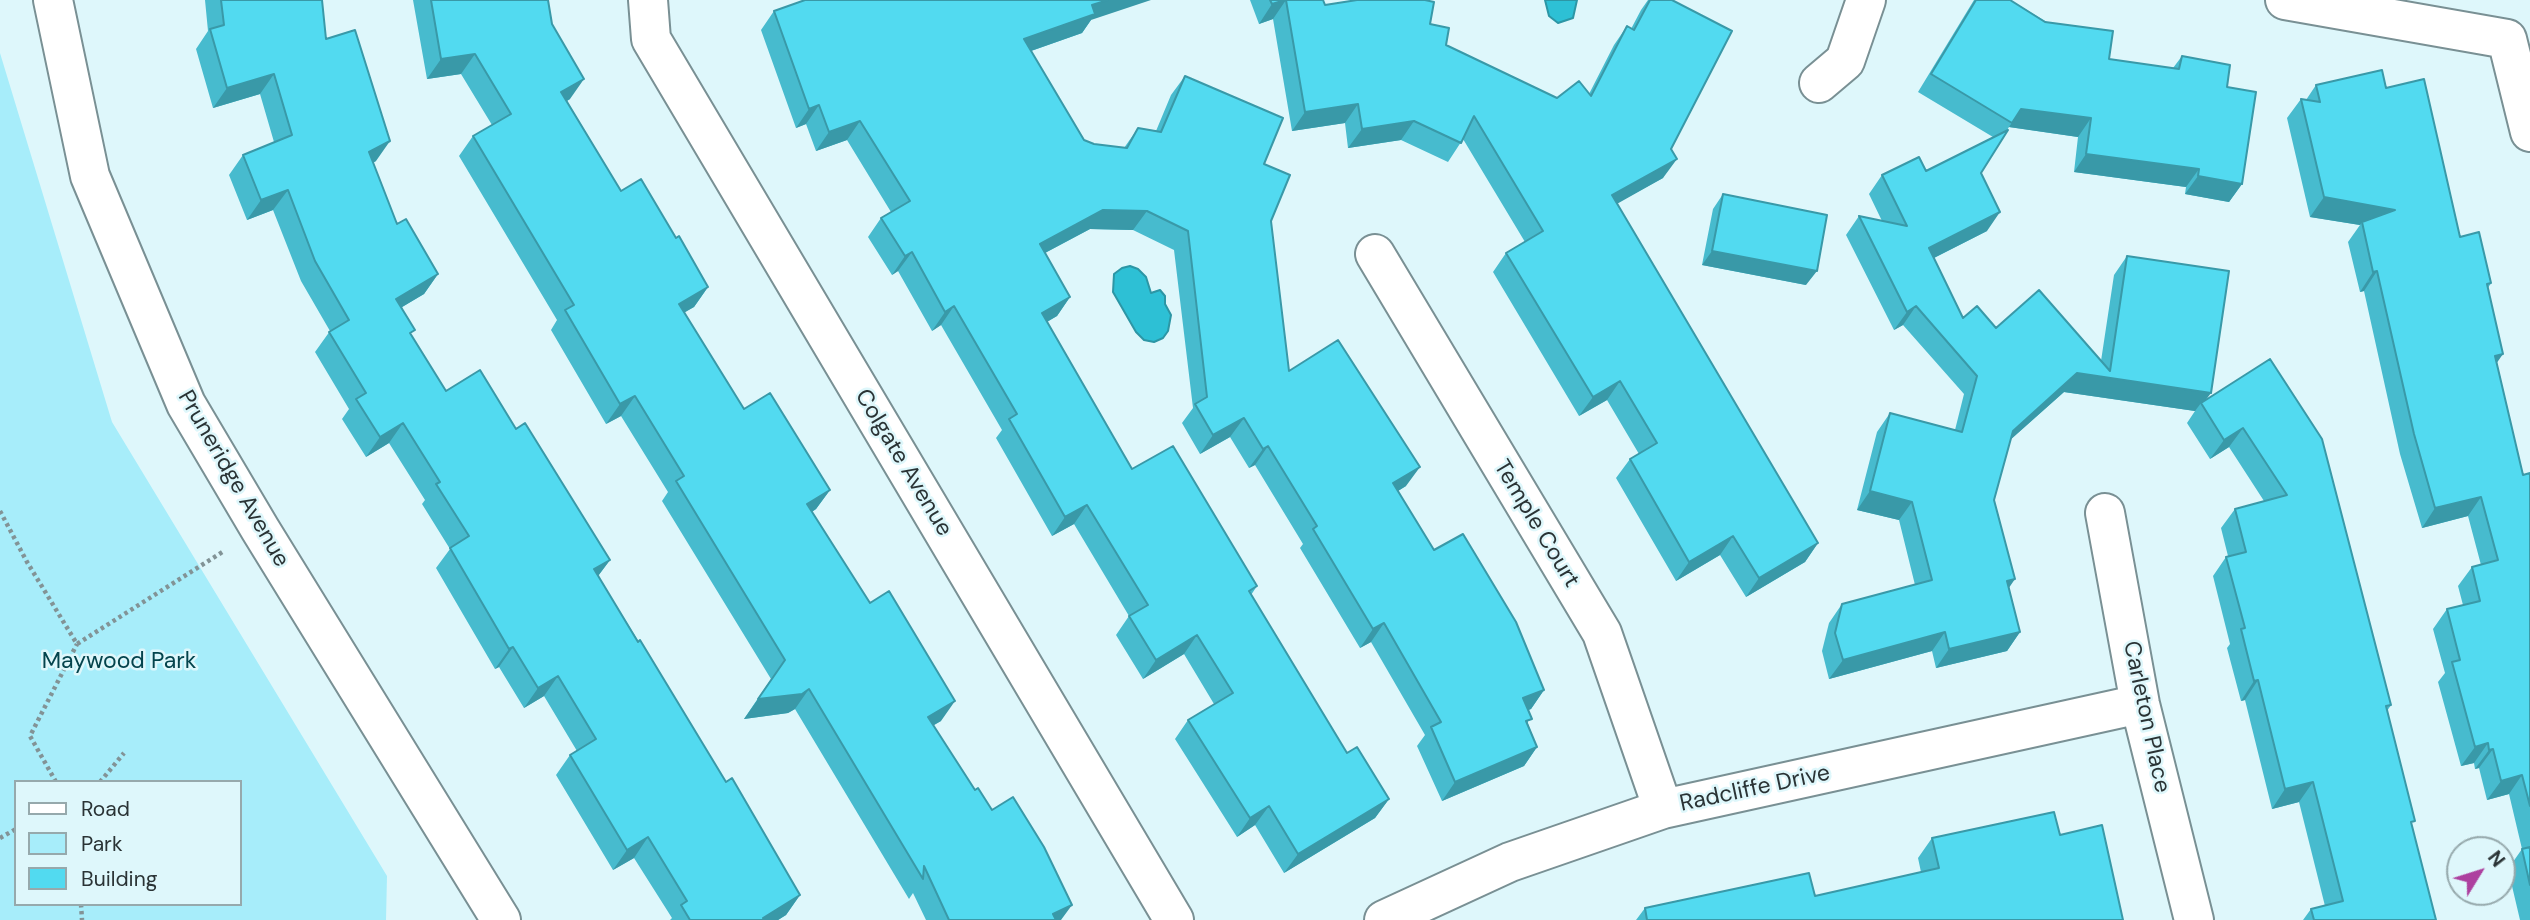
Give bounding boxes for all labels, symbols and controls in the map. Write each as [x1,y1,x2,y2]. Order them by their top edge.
street label: Colgate Avenue [848,385,958,541]
street label: Pruneridge Avenue [171,386,295,572]
street label: Temple Court [1487,455,1585,593]
street label: Carleton Place [2116,639,2176,795]
park label: Maywood Park [42,648,196,676]
street label: Radcliffe Drive [1677,760,1833,818]
legend [14,780,242,906]
text: Road [81,795,130,823]
text: Park [81,830,122,858]
north arrow [2446,836,2516,906]
text: N [2482,846,2510,872]
text: Building [81,865,157,893]

